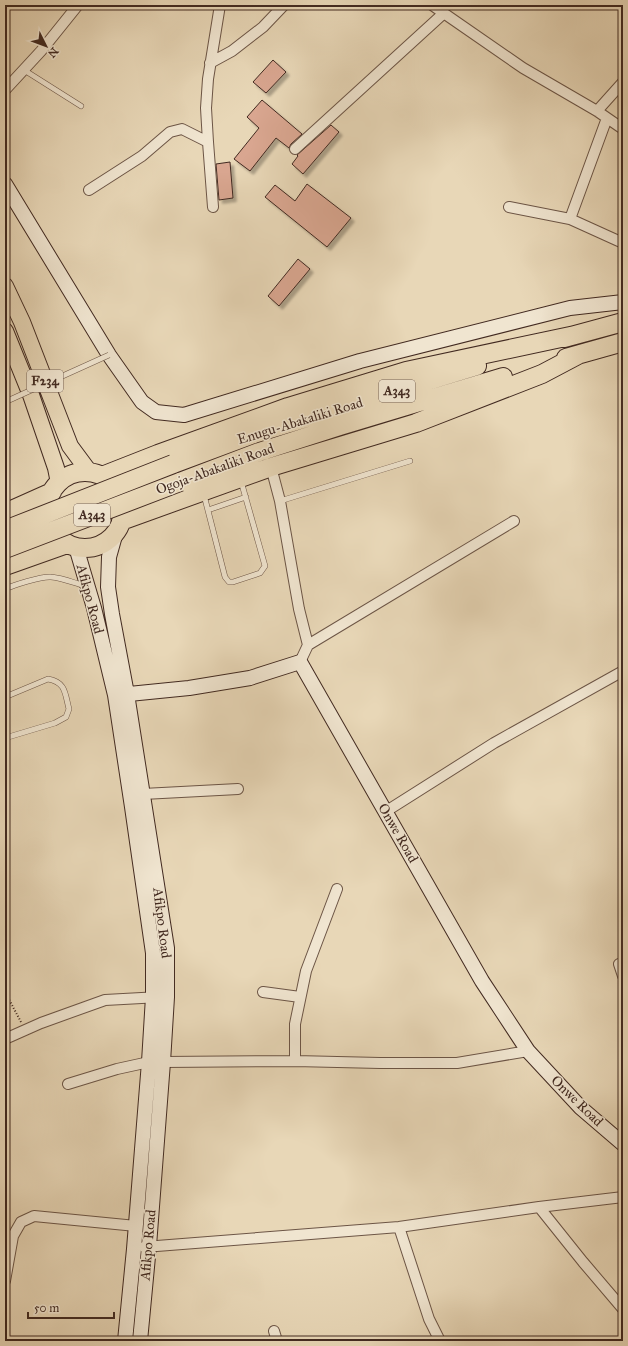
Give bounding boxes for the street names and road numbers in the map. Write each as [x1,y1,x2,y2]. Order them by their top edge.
road number: F234 [27,370,63,392]
road number: A343 [379,380,415,402]
street label: Enugu-Abakaliki Road [235,394,365,448]
street label: Ogoja-Abakaliki Road [153,440,277,498]
road number: A343 [74,504,110,526]
street label: Afikpo Road [72,562,107,636]
street label: Onwe Road [374,800,422,866]
street label: Afikpo Road [149,886,175,959]
street label: Onwe Road [547,1072,607,1130]
street label: Afikpo Road [136,1209,160,1282]

